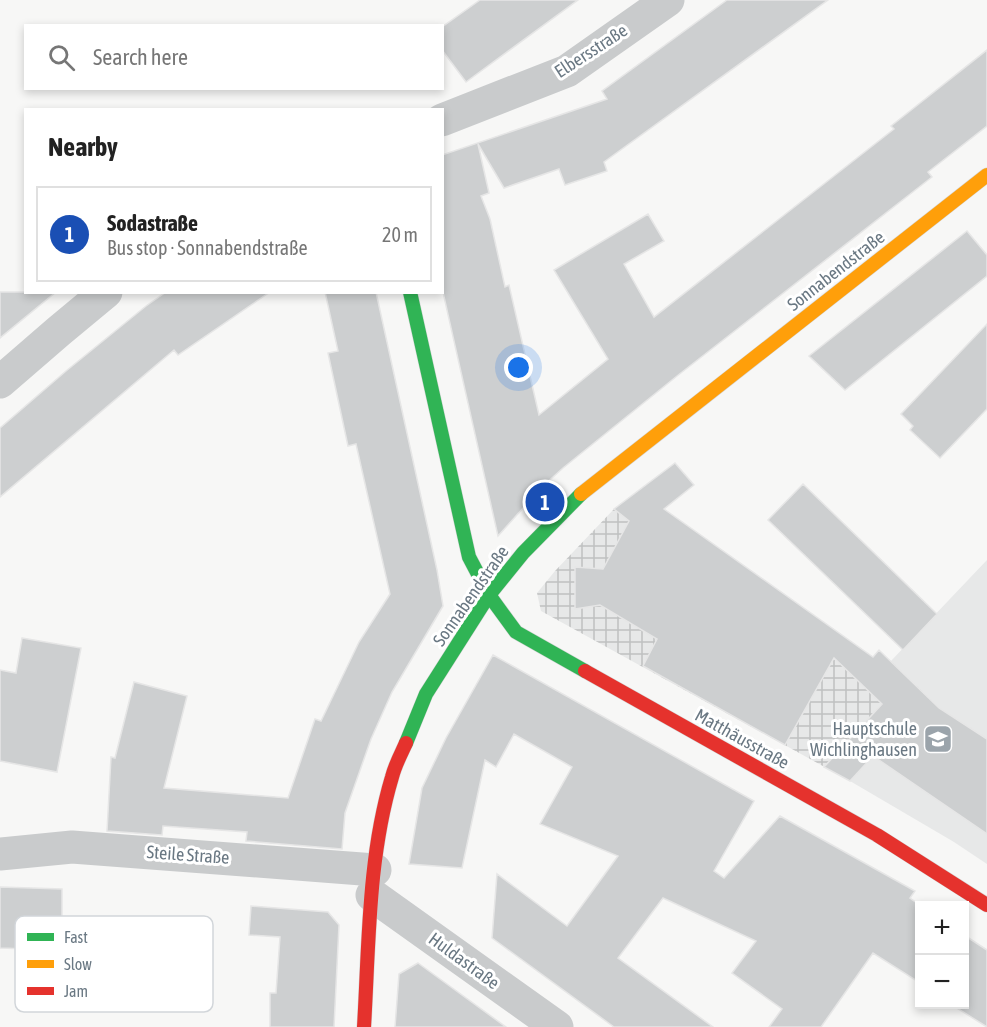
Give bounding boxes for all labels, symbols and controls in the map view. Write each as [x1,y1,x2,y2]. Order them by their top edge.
street label: Elbersstraße [550,19,631,82]
search box [24,24,444,90]
icon: search [45,41,78,74]
text: Search here [93,44,188,70]
text: Nearby [48,132,118,162]
text: Sodastraße [107,210,198,236]
text: 1 [65,223,74,246]
text: 20 m [382,223,418,246]
street label: Sonnabendstraße [783,226,888,315]
text: Bus stop · Sonnabendstraße [107,236,308,259]
your location [504,353,533,382]
pin: 1 [526,480,564,524]
street label: Sonnabendstraße [428,542,513,650]
street label: Matthäusstraße [691,704,793,773]
place label: Hauptschule Wichlinghausen [810,718,917,760]
school or university icon: Hauptschule Wichlinghausen [922,723,954,755]
street label: Steile Straße [146,841,230,868]
map controls [915,901,969,1009]
button: + [915,901,969,955]
legend [15,916,213,1012]
text: Fast [64,928,88,946]
street label: Huldastraße [425,928,504,993]
text: Slow [64,955,92,973]
button: − [915,955,969,1009]
text: Jam [64,982,88,1000]

